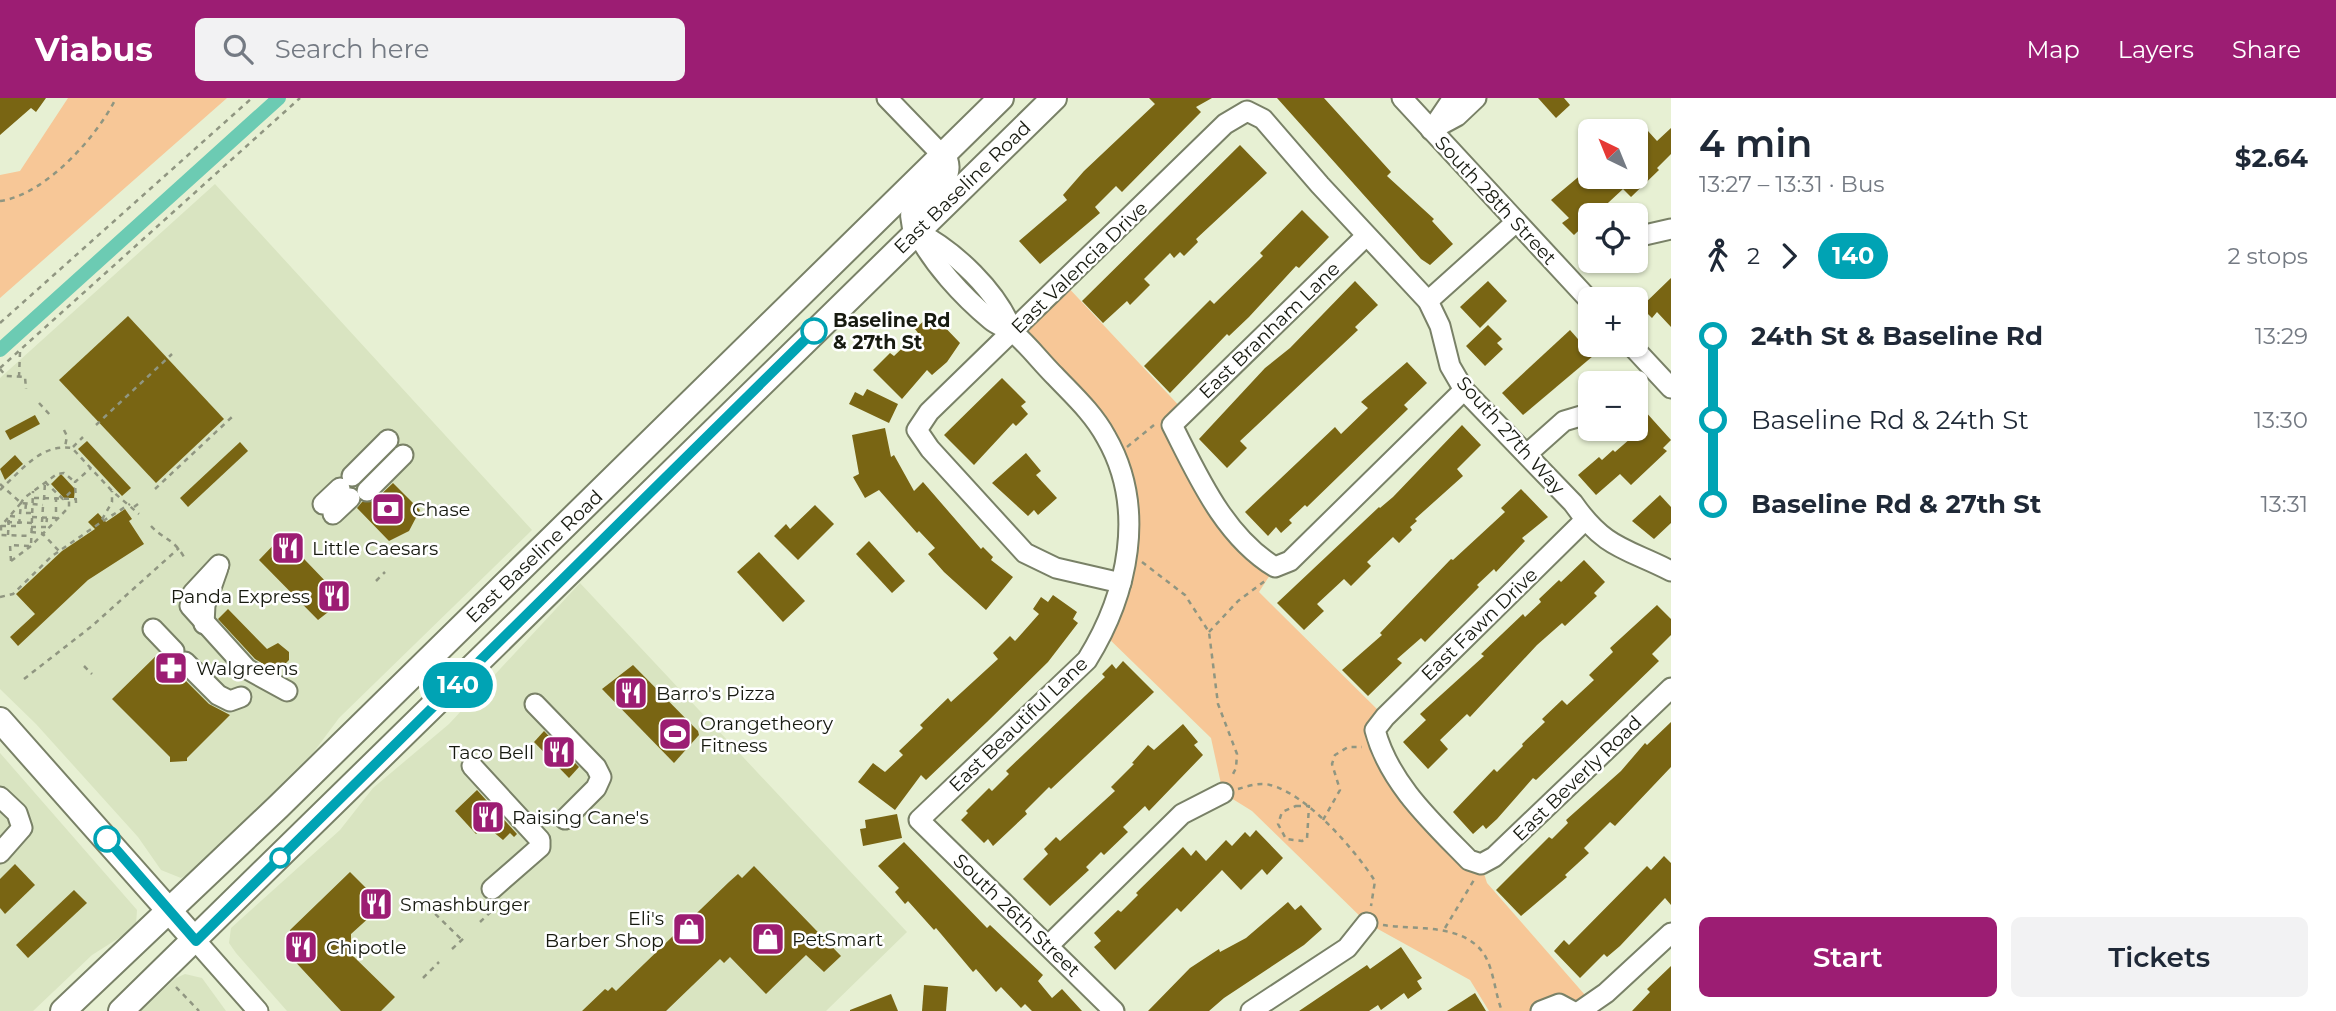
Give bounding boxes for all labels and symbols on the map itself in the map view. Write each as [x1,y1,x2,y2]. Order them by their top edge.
street label: East Baseline Road [889,116,1036,259]
north arrow [1578,119,1648,189]
street label: South 28th Street [1430,131,1561,270]
street label: East Valencia Drive [1007,196,1152,338]
street label: East Branham Lane [1194,257,1345,404]
place label: Baseline Rd & 27th St [833,309,950,354]
marker: Baseline Rd & 27th St [801,318,827,344]
street label: South 27th Way [1452,372,1570,499]
street label: East Baseline Road [461,485,608,628]
bank icon: Chase [369,490,407,528]
place label: Chase [412,498,470,521]
restaurant icon: Little Caesars [269,529,307,567]
place label: Little Caesars [312,537,438,560]
street label: East Fawn Drive [1416,563,1542,686]
restaurant icon: Panda Express [315,577,353,615]
place label: Panda Express [171,585,310,608]
pharmacy icon: Walgreens [152,649,190,687]
street label: East Beautiful Lane [944,652,1093,797]
place label: Walgreens [196,657,298,680]
line badge: 140 [418,662,498,708]
restaurant icon: Barro's Pizza [612,674,650,712]
place label: Barro's Pizza [656,682,775,705]
street label: East Beverly Road [1508,711,1647,846]
place label: Orangetheory Fitness [700,712,834,757]
sports icon: Orangetheory Fitness [656,715,694,753]
restaurant icon: Taco Bell [540,733,578,771]
place label: Taco Bell [449,741,534,764]
restaurant icon: Raising Cane's [469,798,507,836]
place label: Raising Cane's [512,806,649,829]
unlabelled marker [94,826,120,852]
unlabelled marker [270,848,290,868]
street label: South 26th Street [949,849,1085,982]
restaurant icon: Smashburger [357,885,395,923]
place label: Smashburger [400,893,530,916]
place label: Eli's Barber Shop [545,907,664,952]
shop icon: Eli's Barber Shop [670,910,708,948]
shop icon: PetSmart [749,920,787,958]
restaurant icon: Chipotle [282,928,320,966]
place label: PetSmart [792,928,884,951]
place label: Chipotle [326,936,407,959]

